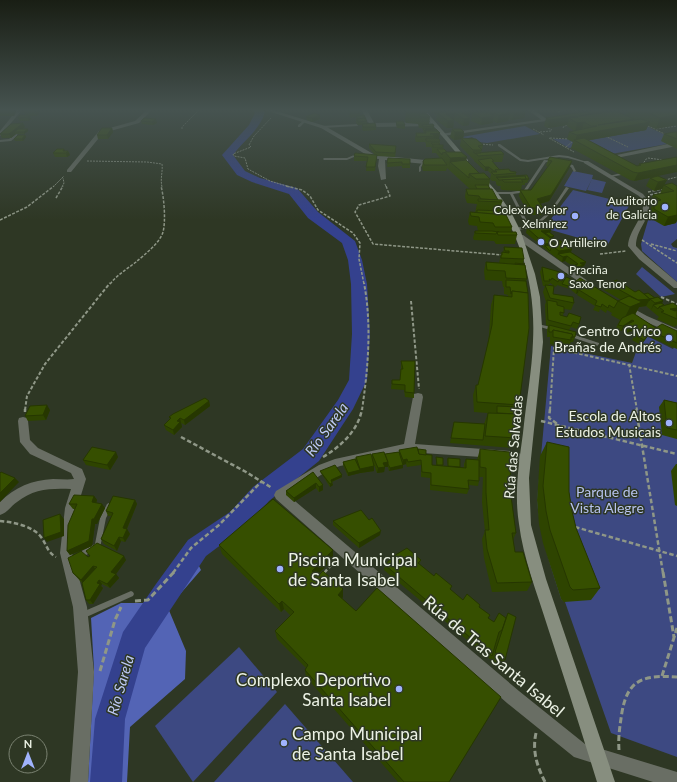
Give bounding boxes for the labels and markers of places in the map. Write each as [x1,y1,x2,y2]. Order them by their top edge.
place label: Auditorio de Galicia [606,193,657,222]
place label: Colexio Maior Xelmírez [493,202,568,231]
marker: Auditorio de Galicia [660,202,670,212]
marker: Colexio Maior Xelmírez [570,211,580,221]
place label: O Artilleiro [549,235,607,250]
marker: O Artilleiro [536,237,546,247]
place label: Praciña Saxo Tenor [569,262,627,291]
marker: Praciña Saxo Tenor [556,271,566,281]
place label: Centro Cívico Brañas de Andrés [554,322,661,355]
marker: Centro Cívico Brañas de Andrés [664,333,674,343]
place label: Escola de Altos Estudos Musicais [556,407,661,440]
marker: Escola de Altos Estudos Musicais [664,418,674,428]
place label: Piscina Municipal de Santa Isabel [288,549,417,590]
marker: Piscina Municipal de Santa Isabel [275,564,285,574]
place label: Complexo Deportivo Santa Isabel [236,669,391,710]
marker: Complexo Deportivo Santa Isabel [394,684,404,694]
place label: Campo Municipal de Santa Isabel [292,723,422,764]
marker: Campo Municipal de Santa Isabel [279,738,289,748]

